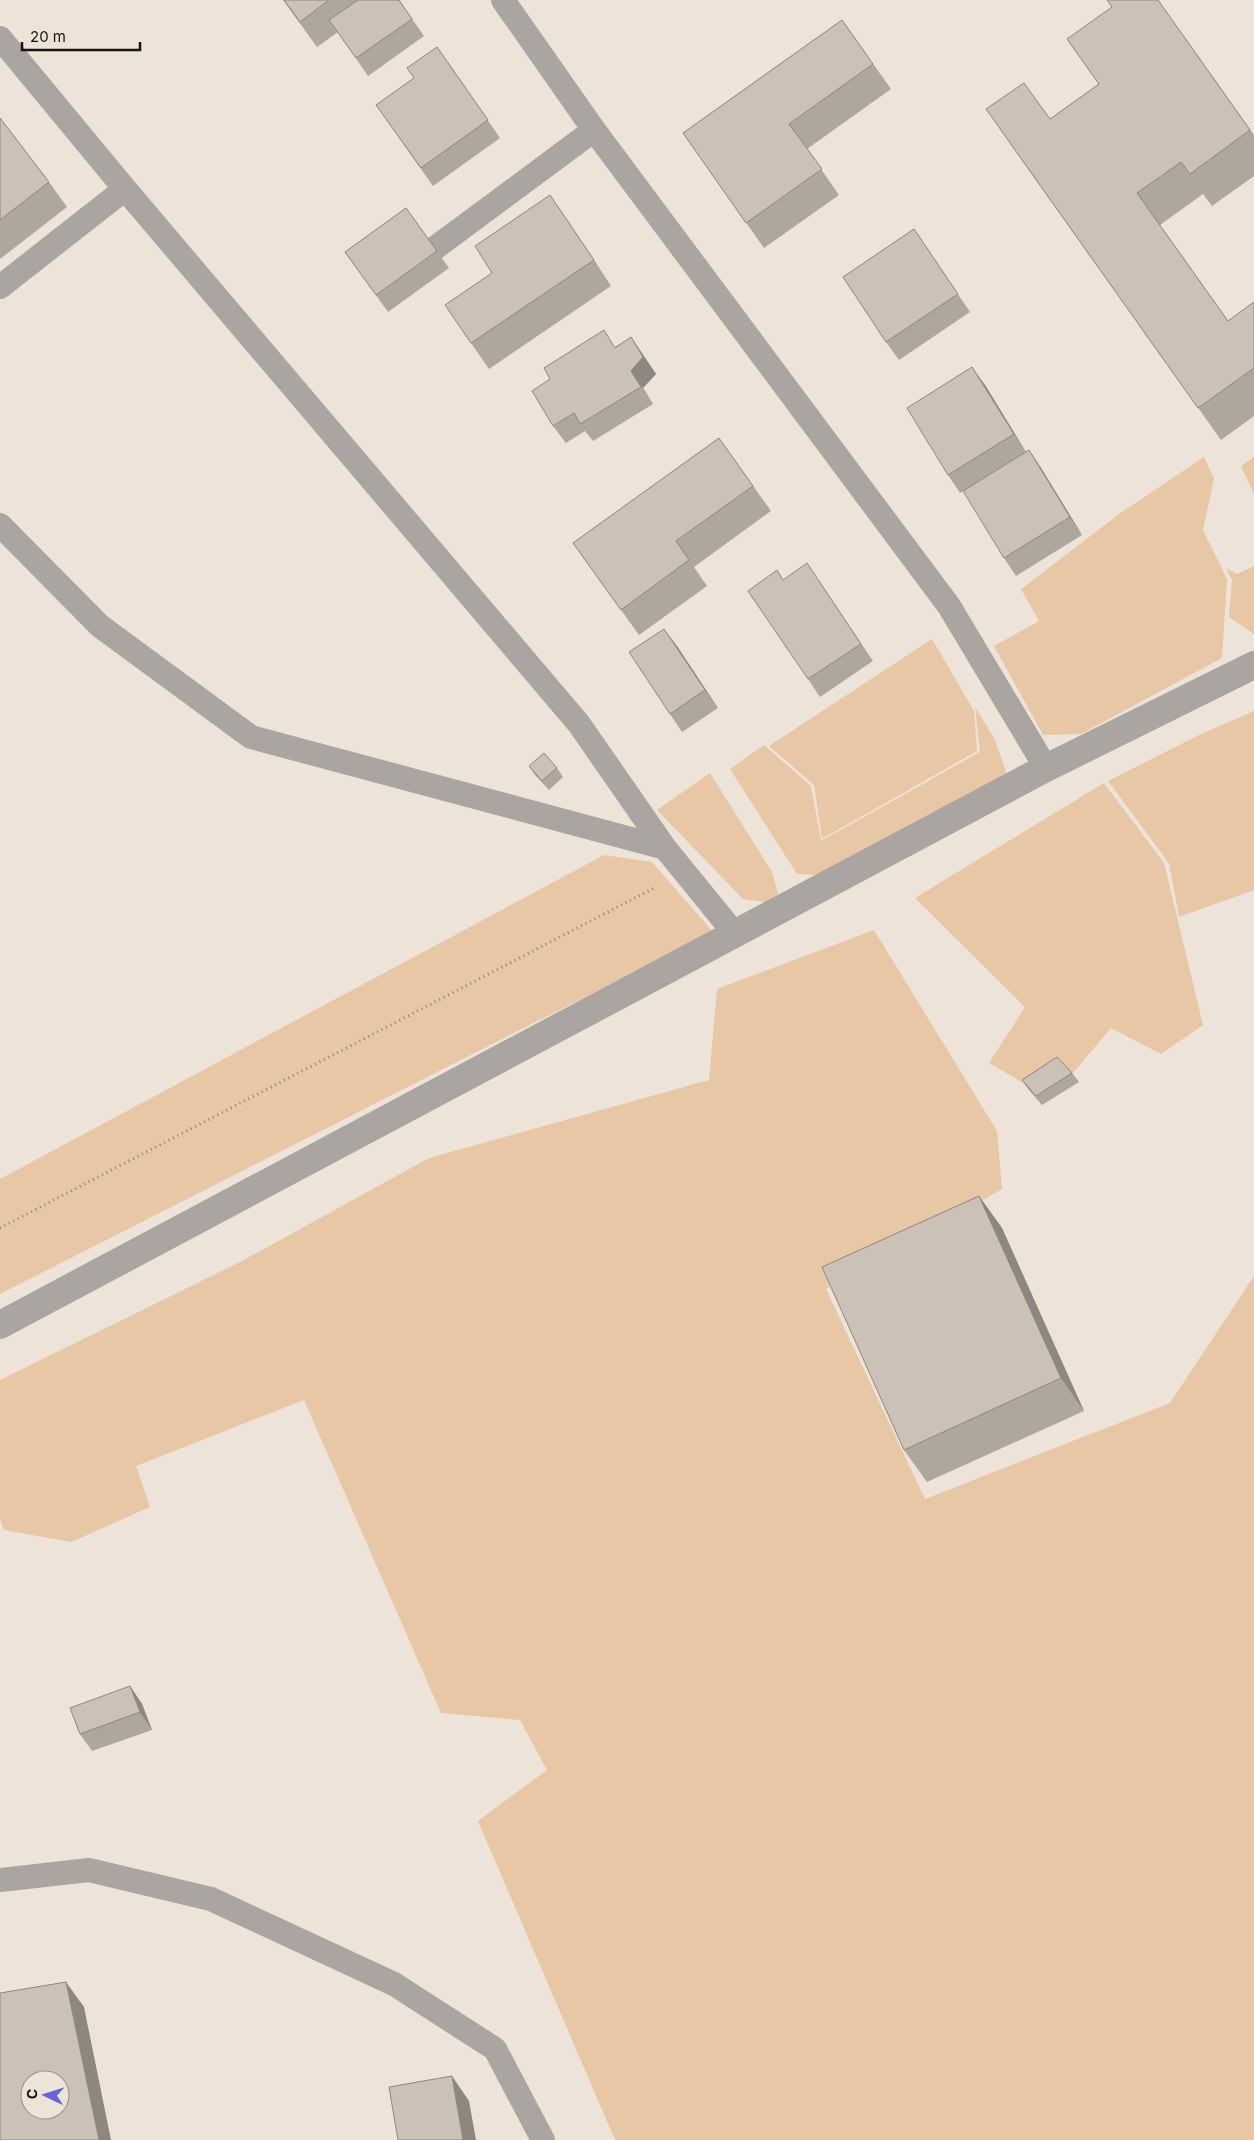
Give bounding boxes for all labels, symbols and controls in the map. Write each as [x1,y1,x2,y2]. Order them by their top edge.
scale bar [22,20,140,52]
text: 20 m [30,27,66,46]
north arrow [20,2070,70,2120]
text: С [23,2088,40,2100]

